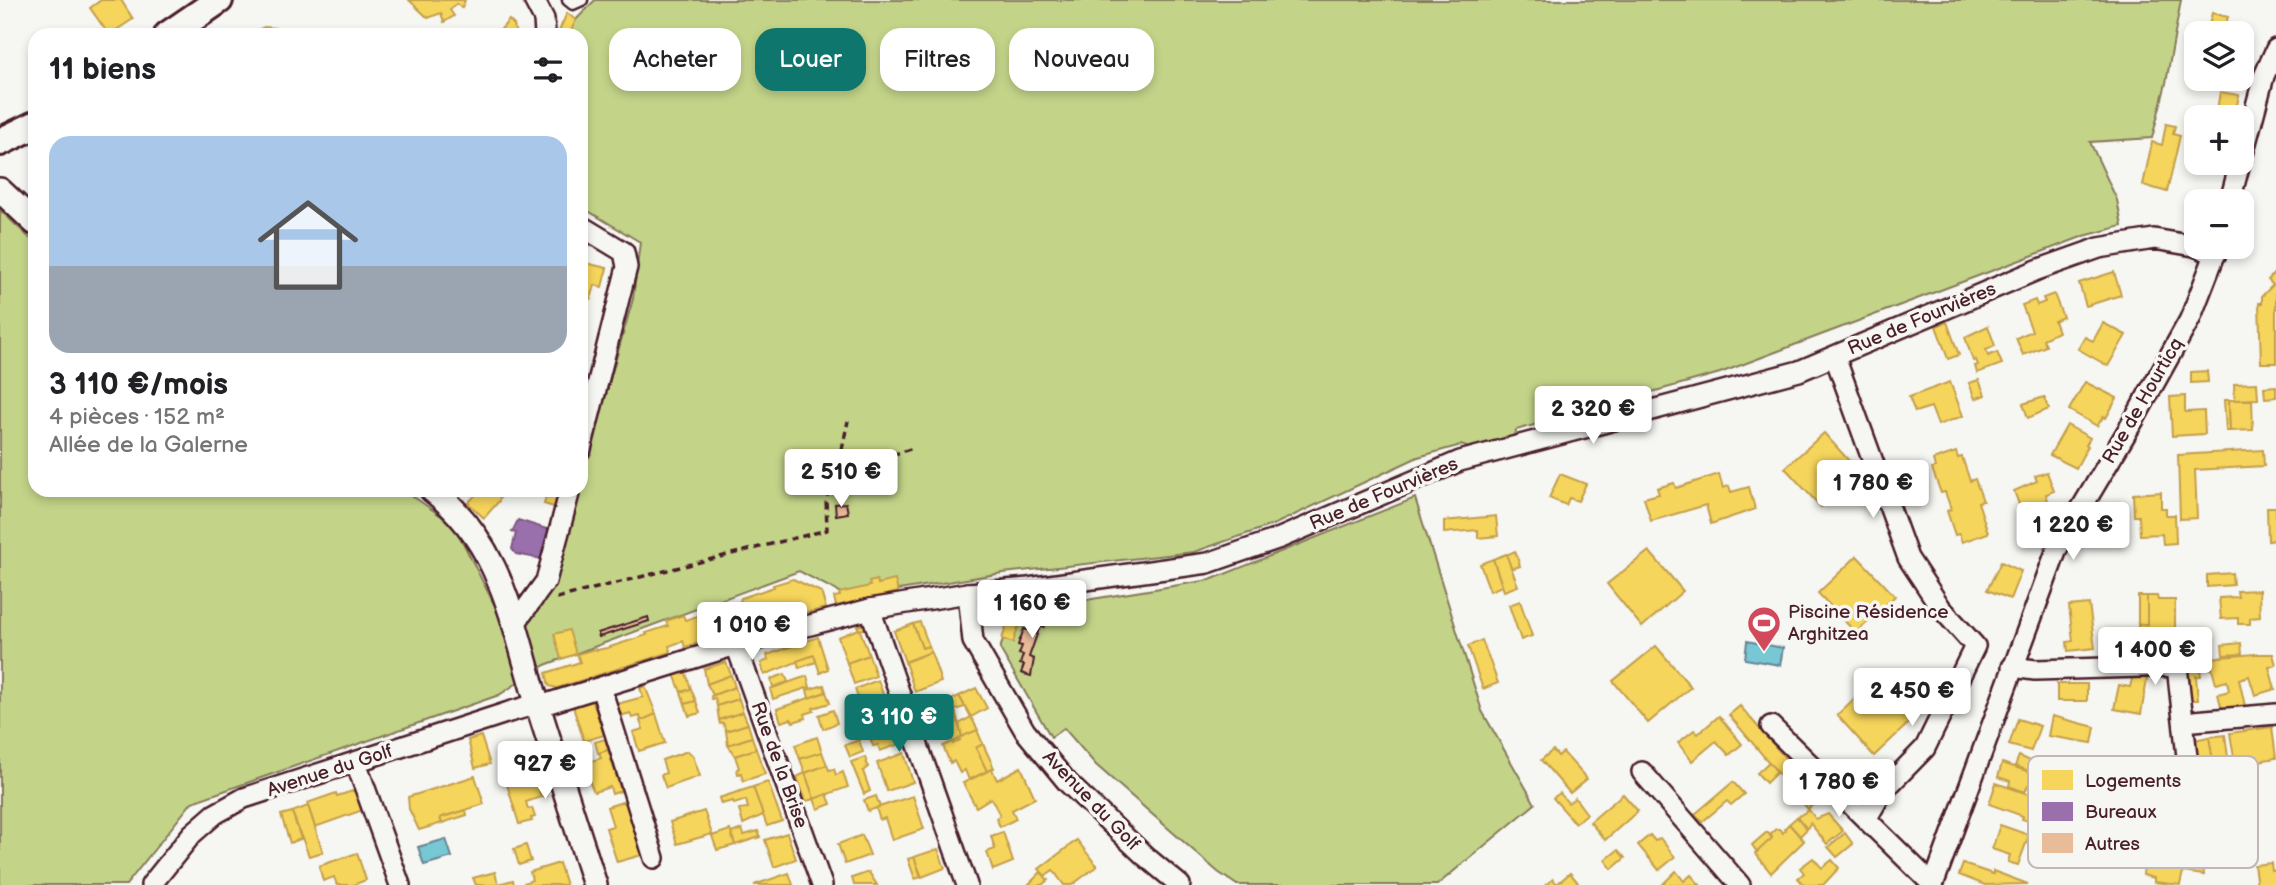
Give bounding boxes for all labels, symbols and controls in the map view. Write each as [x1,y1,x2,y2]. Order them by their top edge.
map controls [2184,21,2254,259]
button: layers [2184,21,2254,91]
chip: Acheter [609,28,741,91]
chip: Louer [755,28,866,91]
chip: Filtres [880,28,995,91]
chip: Nouveau [1009,28,1154,91]
icon: filters [529,51,567,89]
text: 11 biens [49,52,156,88]
button: + [2184,105,2254,175]
icon: home [245,182,371,308]
button: − [2184,189,2254,259]
street label: Rue de Fourvières [1844,277,2000,361]
street label: Rue de Hourticq [2098,334,2188,468]
text: 3 110 €/mois [49,367,228,403]
pin: 2 320 € [1528,386,1658,446]
text: 2 320 € [1551,395,1635,423]
text: 4 pièces · 152 m² [49,403,225,431]
text: Allée de la Galerne [49,431,248,459]
pin: 2 510 € [776,449,906,509]
street label: Rue de Fourvières [1306,452,1462,536]
text: 2 510 € [801,458,881,486]
pin: 1 780 € [1808,461,1938,520]
text: 1 780 € [1833,469,1913,497]
pin: 1 220 € [2008,503,2138,562]
text: 1 220 € [2033,511,2113,539]
pin: 1 160 € [967,580,1097,640]
text: 1 160 € [993,589,1071,617]
place label: Piscine Résidence Arghitzea [1788,601,1949,646]
pin: 1 010 € [687,602,817,662]
sports icon: Piscine Résidence Arghitzea [1745,604,1783,653]
text: 1 010 € [713,611,791,639]
pin: 1 400 € [2090,628,2220,687]
text: 1 400 € [2114,636,2196,664]
pin: 2 450 € [1847,668,1977,728]
text: 2 450 € [1870,677,1954,705]
pin: 3 110 € [834,694,964,754]
street label: Rue de la Brise [745,699,813,831]
text: 3 110 € [861,703,937,731]
street label: Avenue du Golf [264,740,396,802]
pin: 927 € [496,742,594,801]
street label: Avenue du Golf [1037,746,1145,856]
text: 927 € [514,750,576,778]
legend [2028,756,2258,868]
pin: 1 780 € [1774,760,1904,819]
text: 1 780 € [1799,768,1879,796]
text: Logements [2085,770,2181,793]
text: Bureaux [2085,801,2157,824]
text: Autres [2085,833,2140,856]

